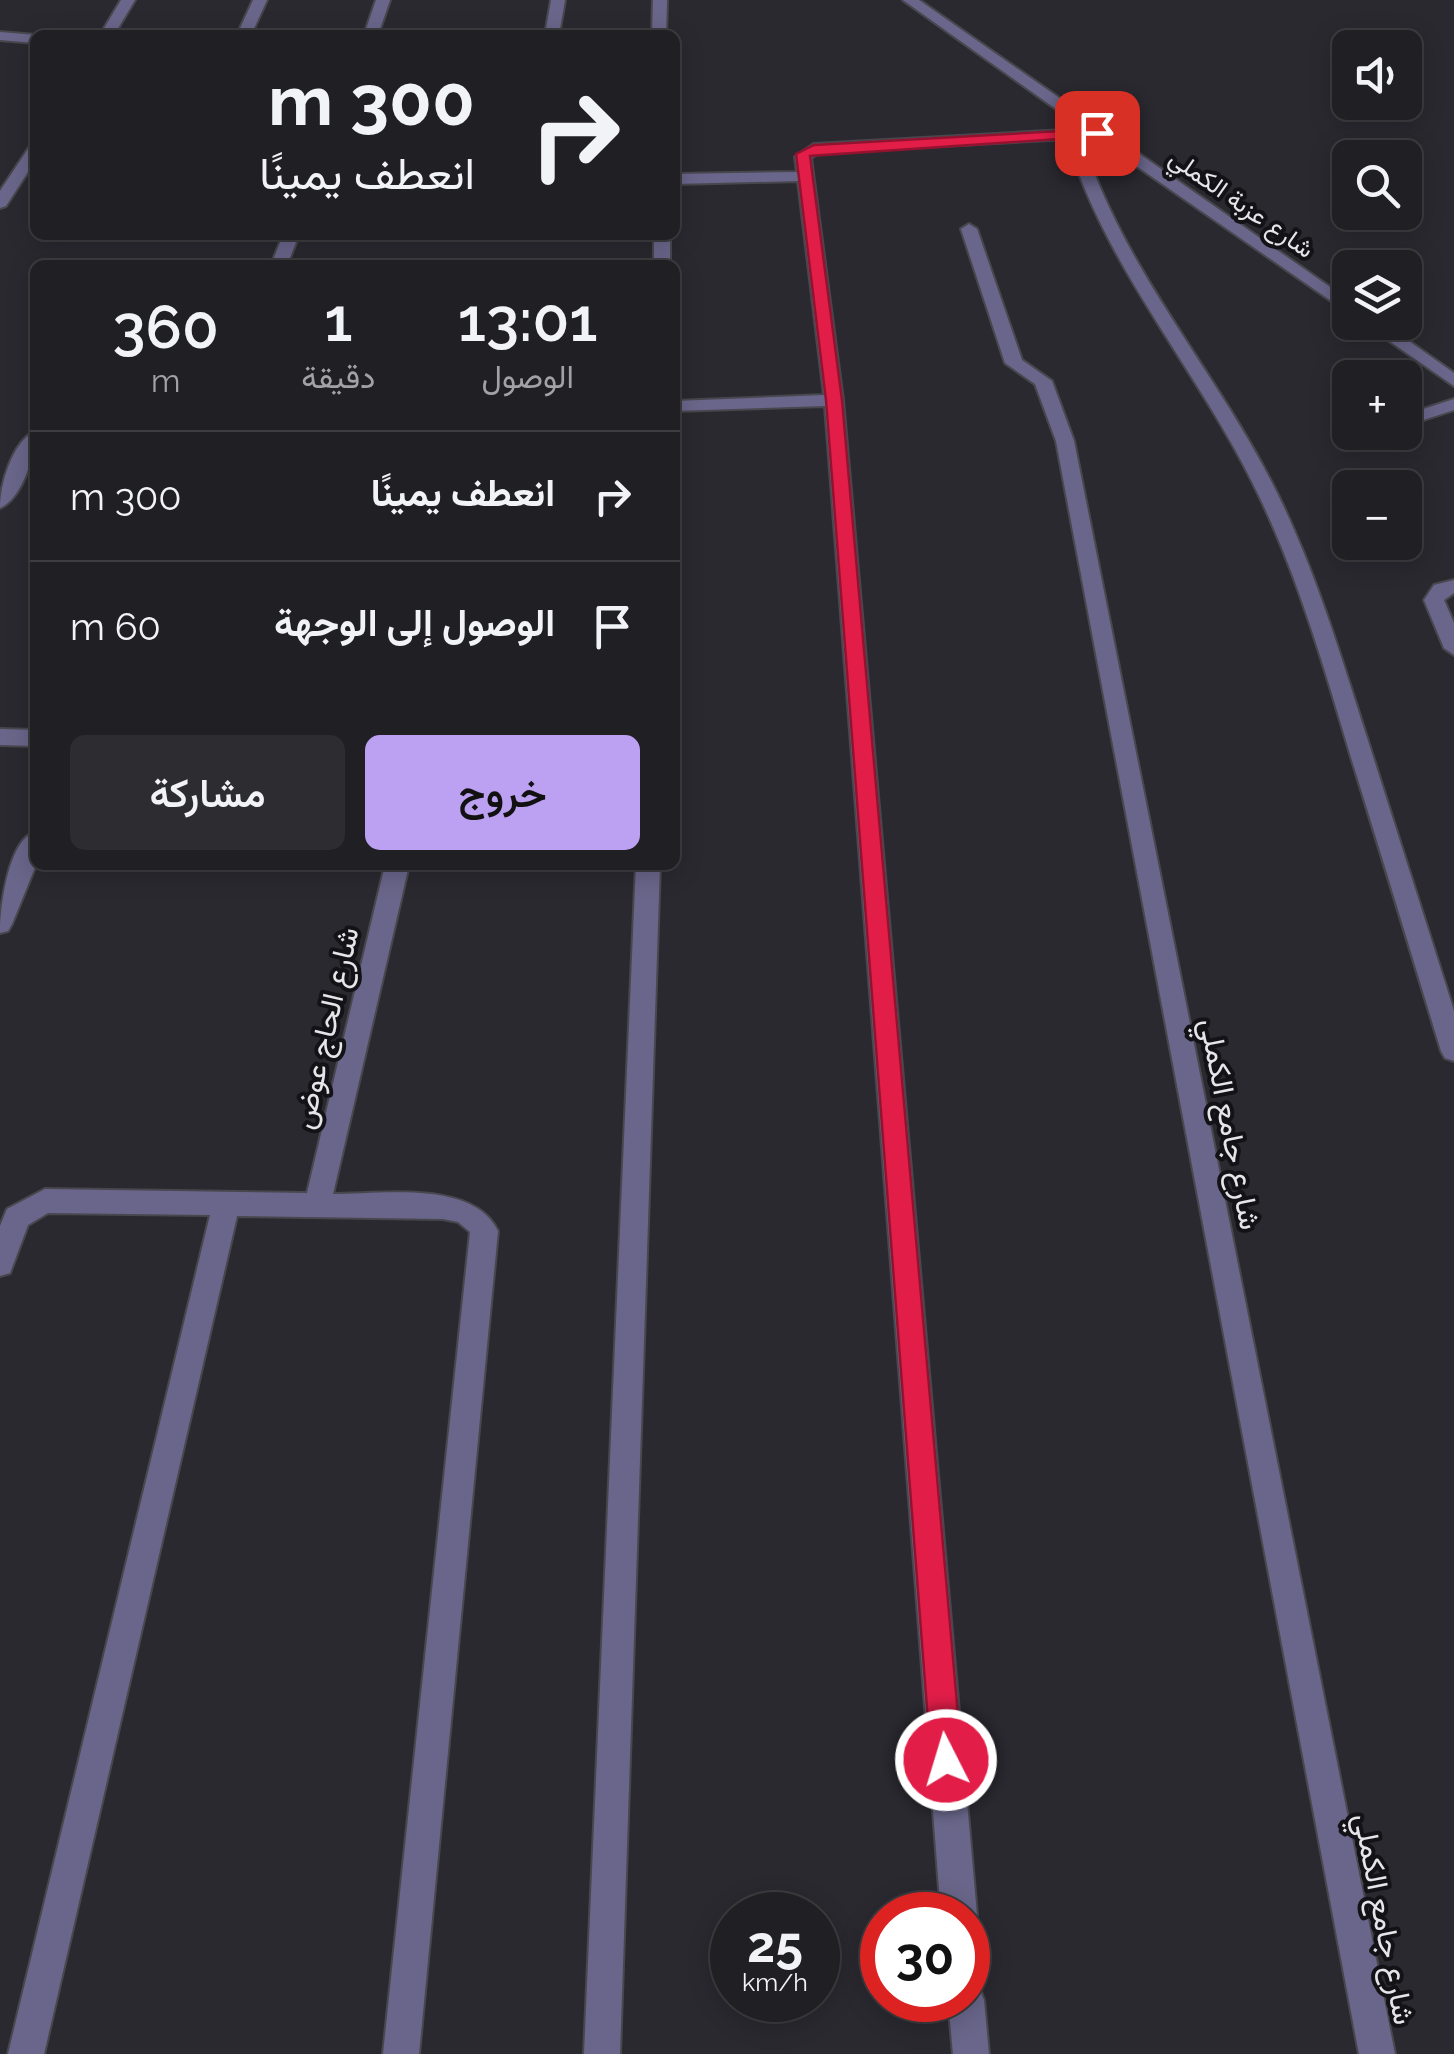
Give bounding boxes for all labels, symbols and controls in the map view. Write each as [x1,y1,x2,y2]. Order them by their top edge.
map controls [1332,30,1422,560]
button: sound [1332,30,1422,120]
text: 300 m [268,59,475,141]
icon: right [510,70,640,200]
pin [1055,91,1140,176]
icon: arrive [1070,106,1125,161]
button: search [1332,140,1422,230]
street label: شارع عزبة الكملي [1160,142,1320,269]
text: انعطف يمينًا [259,147,475,200]
button: layers [1332,250,1422,340]
text: 1 [324,285,352,355]
text: 13:01 [458,285,598,355]
text: 360 [113,292,219,362]
text: دقيقة [301,358,375,395]
text: الوصول [481,358,574,395]
button: + [1332,360,1422,450]
text: m [151,362,180,399]
icon: right [585,469,640,524]
text: انعطف يمينًا [371,470,555,515]
button: − [1332,470,1422,560]
text: 300 m [70,474,181,519]
icon: arrive [585,599,640,654]
text: الوصول إلى الوجهة [274,600,555,645]
text: 60 m [70,604,161,649]
button: مشاركة [70,735,345,850]
button: خروج [365,735,640,850]
street label: شارع الحاج عوض [285,924,369,1133]
street label: شارع جامع الكملي [1186,1015,1268,1234]
position arrow [894,1708,998,1812]
street label: شارع جامع الكملي [1340,1810,1422,2029]
speed limit sign: 30 [860,1892,990,2022]
text: 25 [747,1915,803,1974]
text: km/h [742,1967,808,1997]

